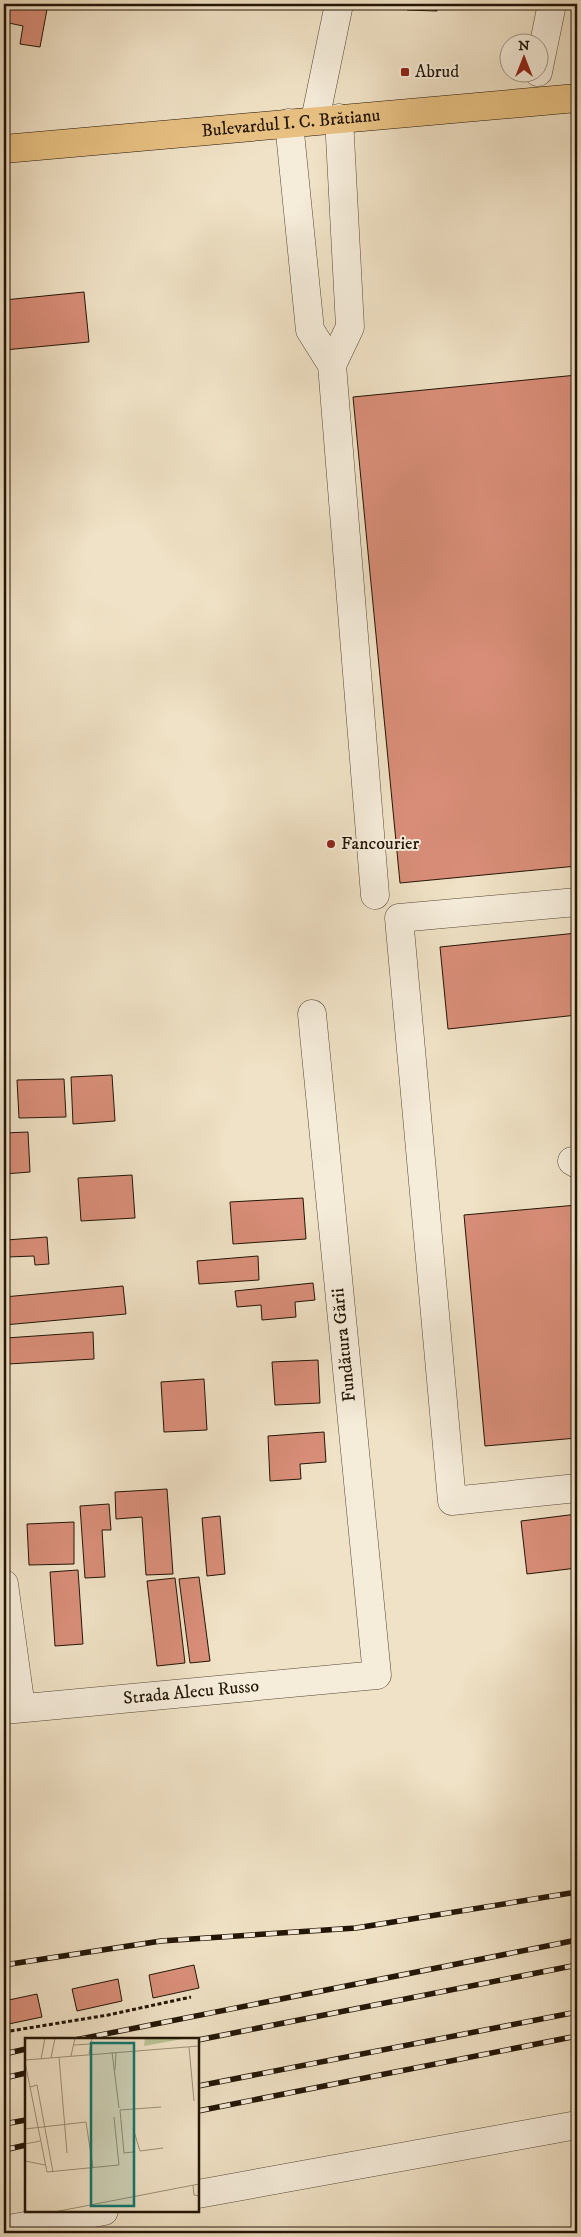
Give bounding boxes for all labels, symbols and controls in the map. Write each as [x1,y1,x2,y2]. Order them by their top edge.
north arrow [498,32,548,82]
text: N [518,37,530,55]
place label: Abrud [415,61,459,83]
marker: Abrud [399,66,411,78]
street label: Bulevardul I. C. Brătianu [200,105,382,142]
place label: Fancourier [341,833,419,855]
marker: Fancourier [325,838,337,850]
street label: Fundătura Gării [327,1287,361,1403]
street label: Strada Alecu Russo [122,1675,260,1710]
inset map [25,2038,199,2212]

